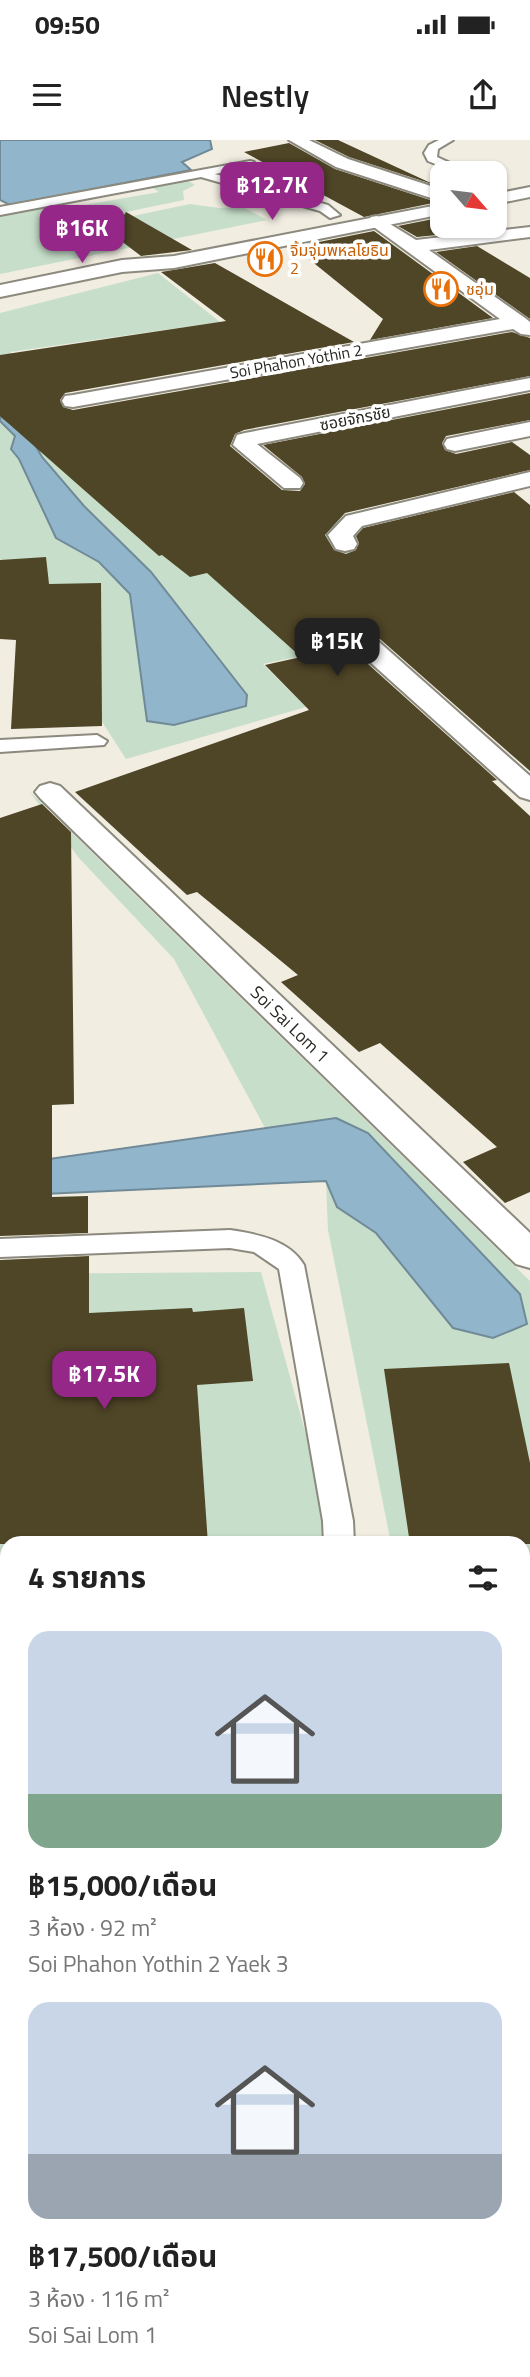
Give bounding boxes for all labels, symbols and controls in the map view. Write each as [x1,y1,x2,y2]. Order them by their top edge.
text: 09:50 [35,5,100,44]
text: Nestly [221,71,309,119]
icon: menu [28,76,66,114]
icon: share [464,76,502,114]
north arrow [430,161,508,238]
map controls [430,161,507,238]
pin: ฿12.7K [215,162,329,222]
text: ฿12.7K [236,167,308,202]
pin: ฿16K [41,206,123,265]
text: ฿16K [56,210,108,245]
place label: จิ้มจุ่มพหลโยธิน 2 [290,238,389,280]
restaurant icon: จิ้มจุ่มพหลโยธิน 2 [246,240,284,278]
restaurant icon: ชอุ่ม [422,270,460,308]
place label: ชอุ่ม [466,277,494,301]
street label: Soi Phahon Yothin 2 [228,338,364,384]
street label: ซอยจักรชัย [317,399,393,437]
pin: ฿15K [296,618,378,678]
text: ฿15K [311,623,363,658]
street label: Soi Sai Lom 1 [244,979,336,1069]
pin: ฿17.5K [47,1352,161,1411]
text: ฿17.5K [68,1356,140,1391]
text: 4 รายการ [28,1554,146,1600]
icon: filters [464,1559,502,1597]
icon: home [202,1676,328,1802]
text: ฿15,000/เดือน [28,1862,217,1908]
text: 3 ห้อง · 92 m² [28,1910,157,1945]
text: Soi Phahon Yothin 2 Yaek 3 [28,1946,289,1981]
icon: home [202,2047,328,2173]
text: ฿17,500/เดือน [28,2233,217,2279]
text: 3 ห้อง · 116 m² [28,2281,169,2316]
text: Soi Sai Lom 1 [28,2317,157,2352]

